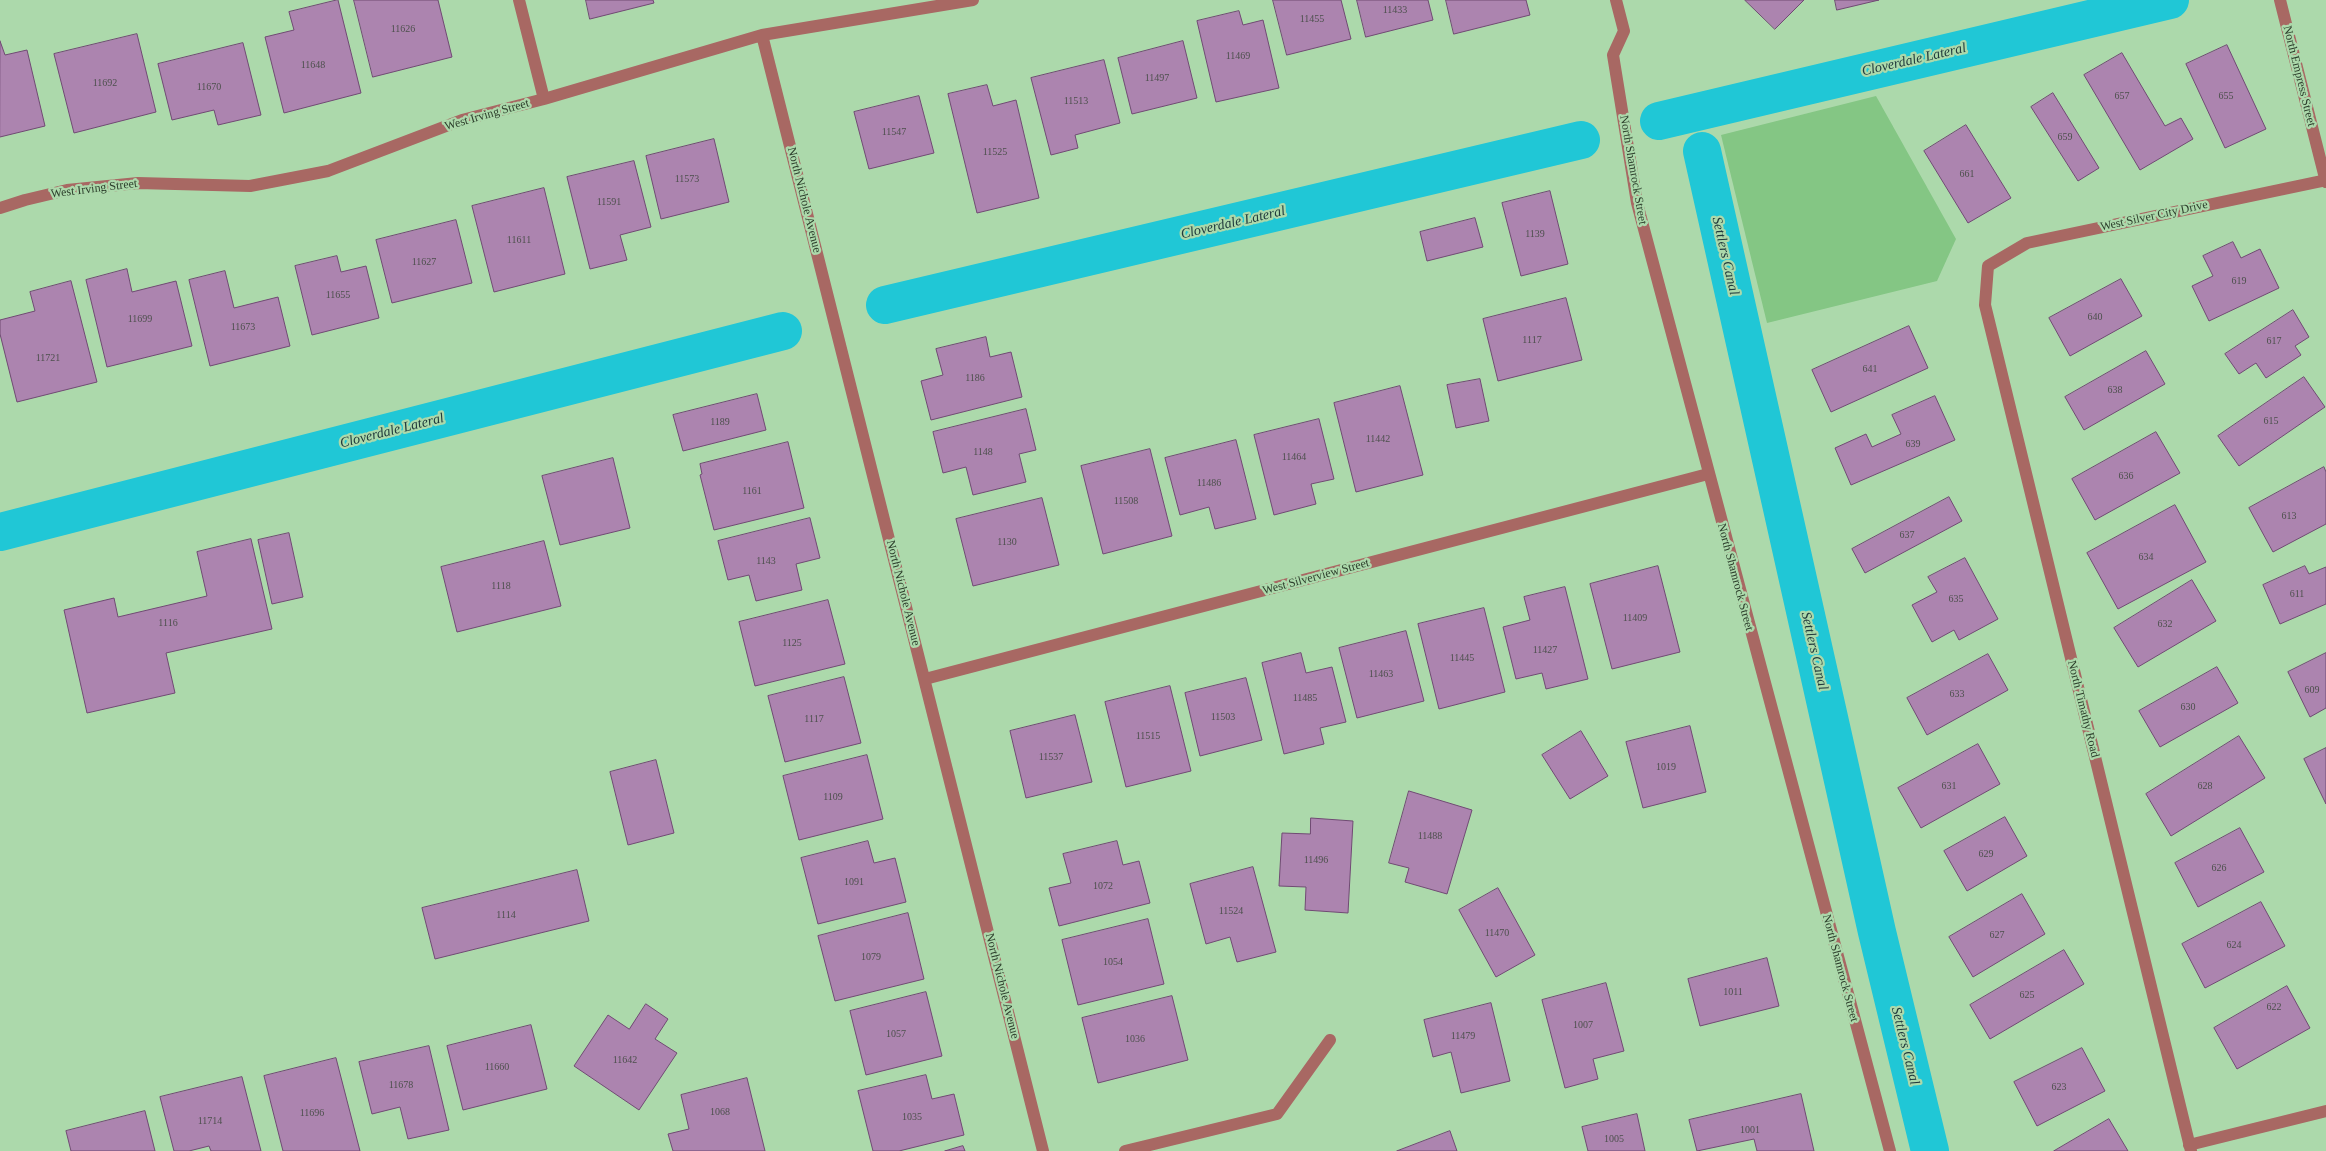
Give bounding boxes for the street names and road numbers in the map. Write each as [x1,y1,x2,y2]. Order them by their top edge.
street label: North Empress Street [2280,24,2318,128]
street label: West Irving Street [443,96,531,134]
street label: North Shamrock Street [1616,114,1650,226]
street label: North Nichole Avenue [784,146,824,254]
street label: West Irving Street [50,177,138,201]
street label: West Silver City Drive [2099,198,2209,234]
street label: North Shamrock Street [1714,522,1756,632]
street label: North Nichole Avenue [883,539,923,647]
street label: West Silverview Street [1261,556,1371,598]
street label: North Timathy Road [2064,659,2102,759]
street label: North Shamrock Street [1819,913,1861,1023]
street label: North Nichole Avenue [982,932,1022,1040]

